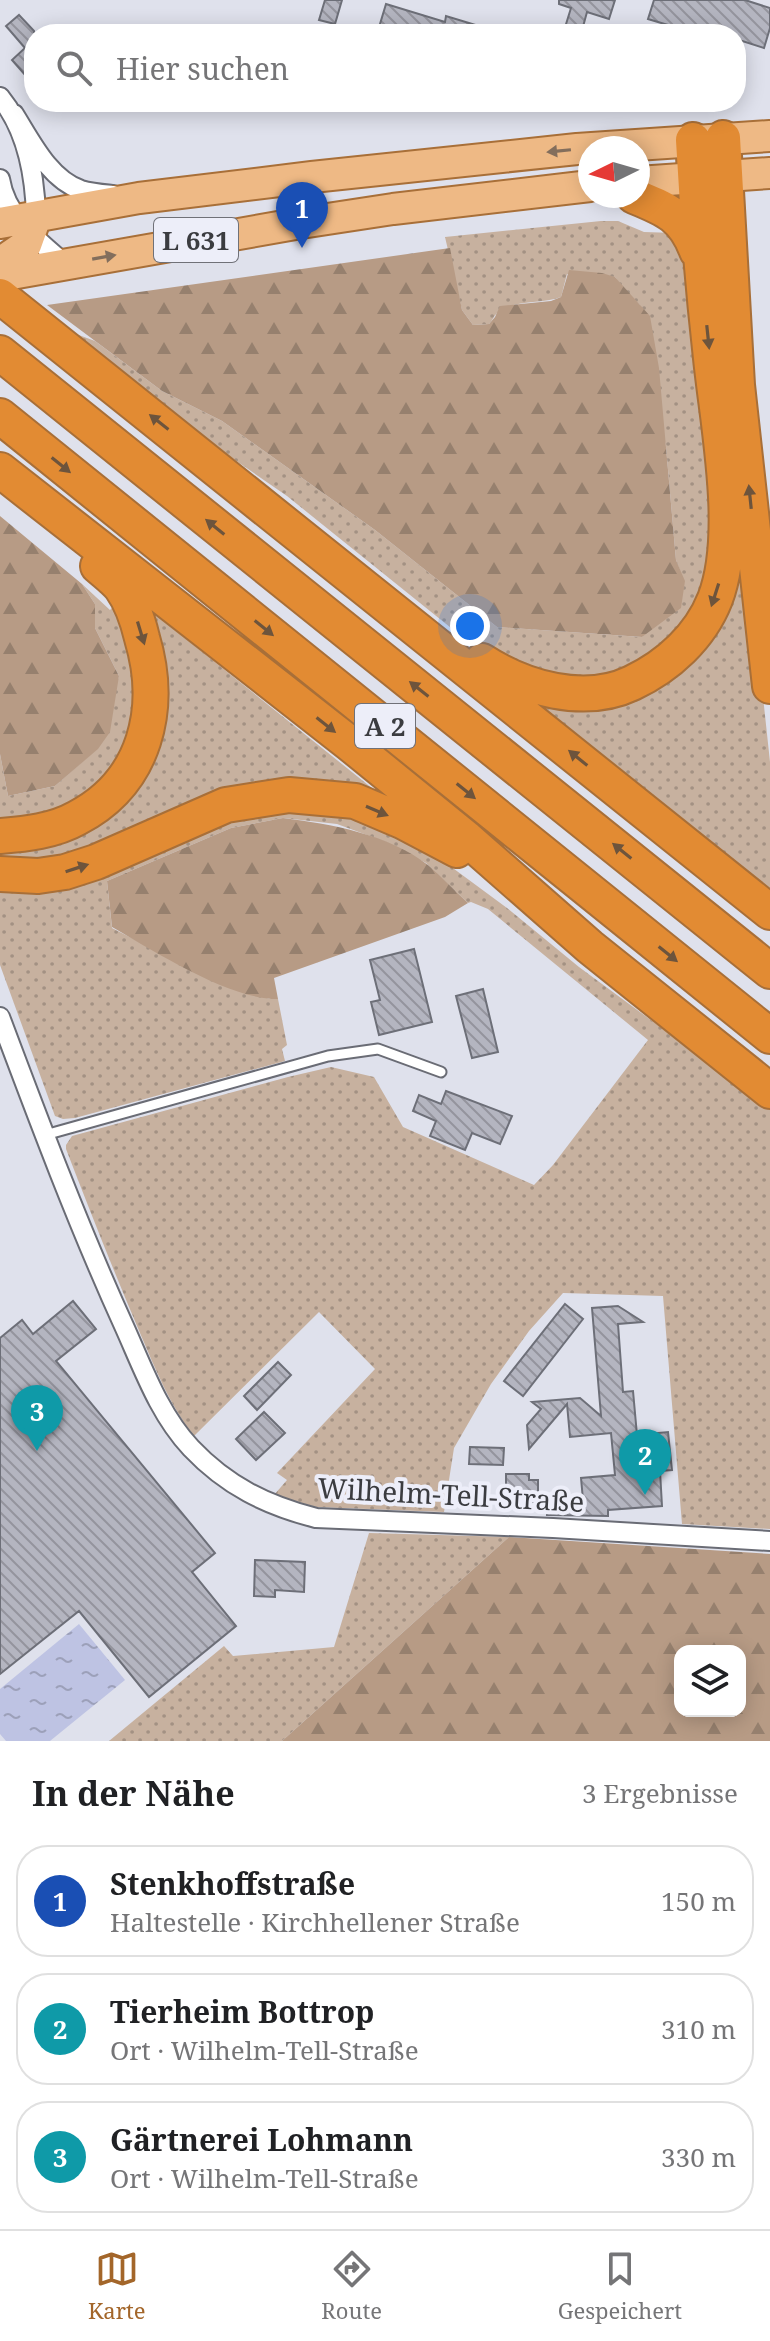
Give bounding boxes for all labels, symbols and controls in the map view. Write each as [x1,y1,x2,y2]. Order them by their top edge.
search box [24,24,746,112]
icon: search [52,46,96,90]
text: Hier suchen [116,48,289,89]
north arrow [578,136,650,208]
one-way arrow [546,144,571,157]
pin: 1 [276,182,328,248]
road number: L 631 [154,218,238,262]
one-way arrow [92,250,117,262]
one-way arrow [702,325,715,350]
one-way arrow [149,414,169,431]
one-way arrow [51,456,71,473]
one-way arrow [743,484,756,509]
one-way arrow [205,519,226,536]
one-way arrow [708,583,721,607]
your location [450,606,490,646]
one-way arrow [253,619,273,636]
one-way arrow [135,622,148,646]
one-way arrow [409,681,429,697]
road number: A 2 [355,704,415,748]
one-way arrow [316,716,336,732]
one-way arrow [569,750,589,767]
one-way arrow [456,782,476,799]
one-way arrow [365,804,389,817]
one-way arrow [612,843,632,860]
one-way arrow [65,862,89,874]
one-way arrow [658,945,678,962]
pin: 3 [11,1385,63,1451]
pin: 2 [619,1429,671,1495]
street label: Wilhelm-Tell-Straße [317,1468,585,1520]
map controls [674,1645,746,1717]
button: layers [674,1645,746,1717]
text: In der Nähe [32,1770,235,1816]
text: 3 Ergebnisse [582,1775,738,1811]
text: Stenkhoffstraße [110,1863,355,1904]
text: 1 [53,1883,67,1919]
text: 150 m [661,1883,736,1919]
text: Haltestelle · Kirchhellener Straße [110,1904,520,1940]
text: Tierheim Bottrop [110,1991,374,2032]
text: 2 [53,2011,67,2047]
text: 310 m [661,2011,736,2047]
text: Ort · Wilhelm-Tell-Straße [110,2032,419,2068]
text: Gärtnerei Lohmann [110,2119,413,2160]
text: 3 [53,2139,67,2175]
text: 330 m [661,2139,736,2175]
text: Ort · Wilhelm-Tell-Straße [110,2160,419,2196]
tab: Karte [88,2247,146,2325]
tab: Route [321,2247,382,2325]
tab: Gespeichert [558,2247,682,2325]

